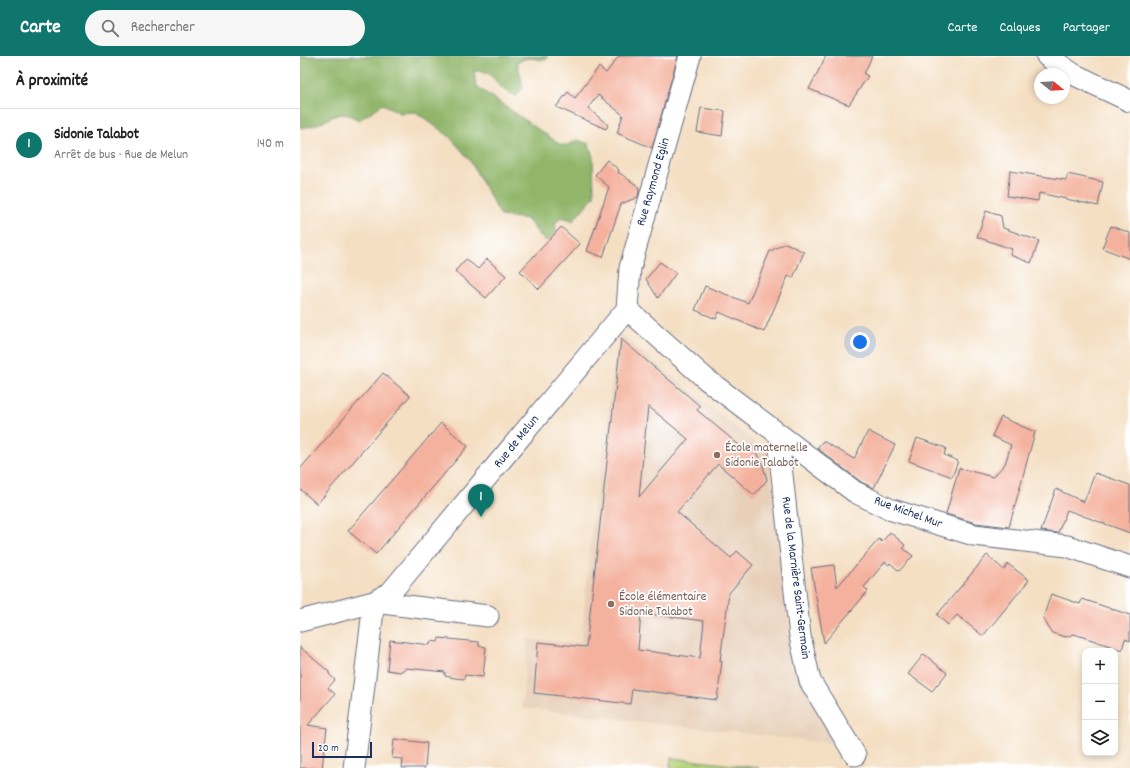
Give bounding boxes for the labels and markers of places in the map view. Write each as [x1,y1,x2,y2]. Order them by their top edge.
place label: École maternelle Sidonie Talabot [725,439,808,473]
marker: École maternelle Sidonie Talabot [712,450,722,460]
pin: 1 [468,484,494,517]
place label: École élémentaire Sidonie Talabot [619,588,707,622]
marker: École élémentaire Sidonie Talabot [606,599,616,609]

